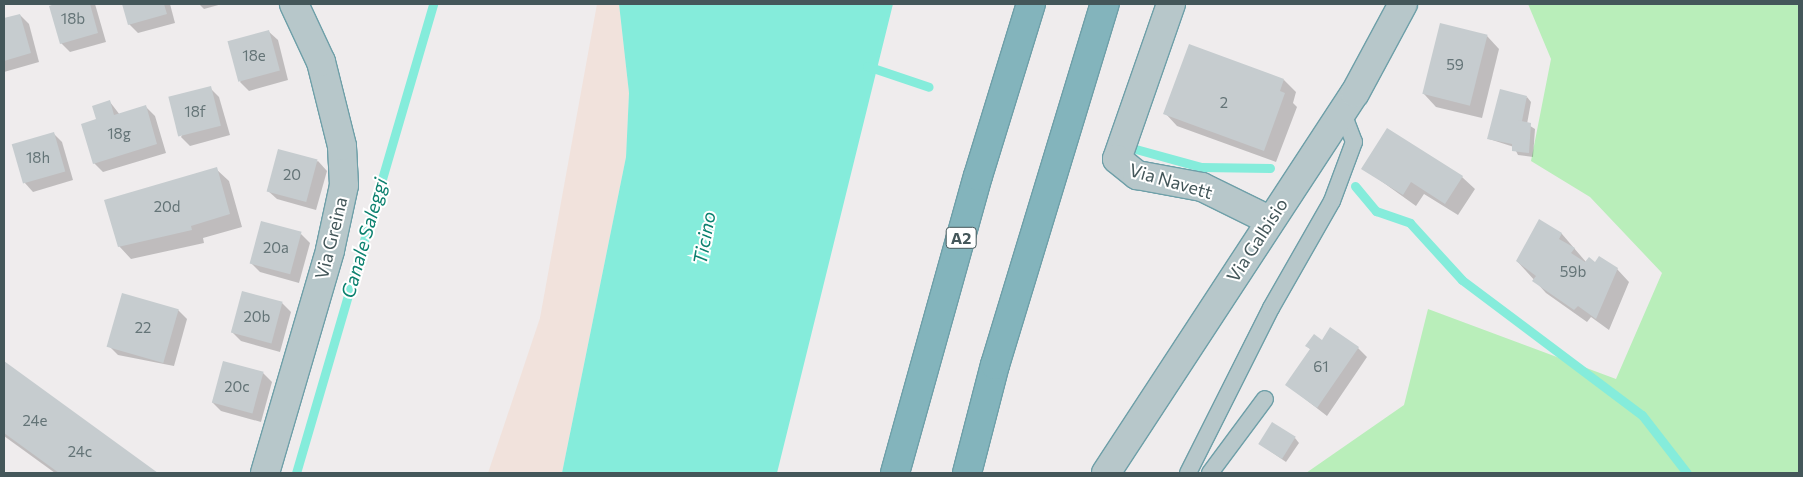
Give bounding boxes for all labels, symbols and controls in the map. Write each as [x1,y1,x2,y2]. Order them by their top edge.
house number: 18b [61,10,85,28]
house number: 18e [242,47,266,65]
house number: 59 [1446,56,1464,74]
house number: 2 [1220,94,1228,112]
house number: 18f [184,103,206,121]
house number: 18g [107,125,131,143]
house number: 18h [26,149,50,167]
street label: Via Navett [1127,159,1215,203]
house number: 20 [283,166,301,184]
water label: Canale Saleggi [336,175,392,301]
street label: Via Galbisio [1222,194,1292,286]
street label: Via Greina [310,195,352,281]
house number: 20d [154,198,180,216]
water label: Ticino [688,210,720,266]
road number: A2 [945,224,977,252]
house number: 20a [263,239,289,257]
house number: 59b [1560,263,1586,281]
house number: 20b [244,308,270,326]
house number: 22 [135,319,151,337]
house number: 61 [1313,358,1329,376]
house number: 20c [224,378,250,396]
house number: 24e [23,412,47,430]
house number: 24c [68,443,92,461]

